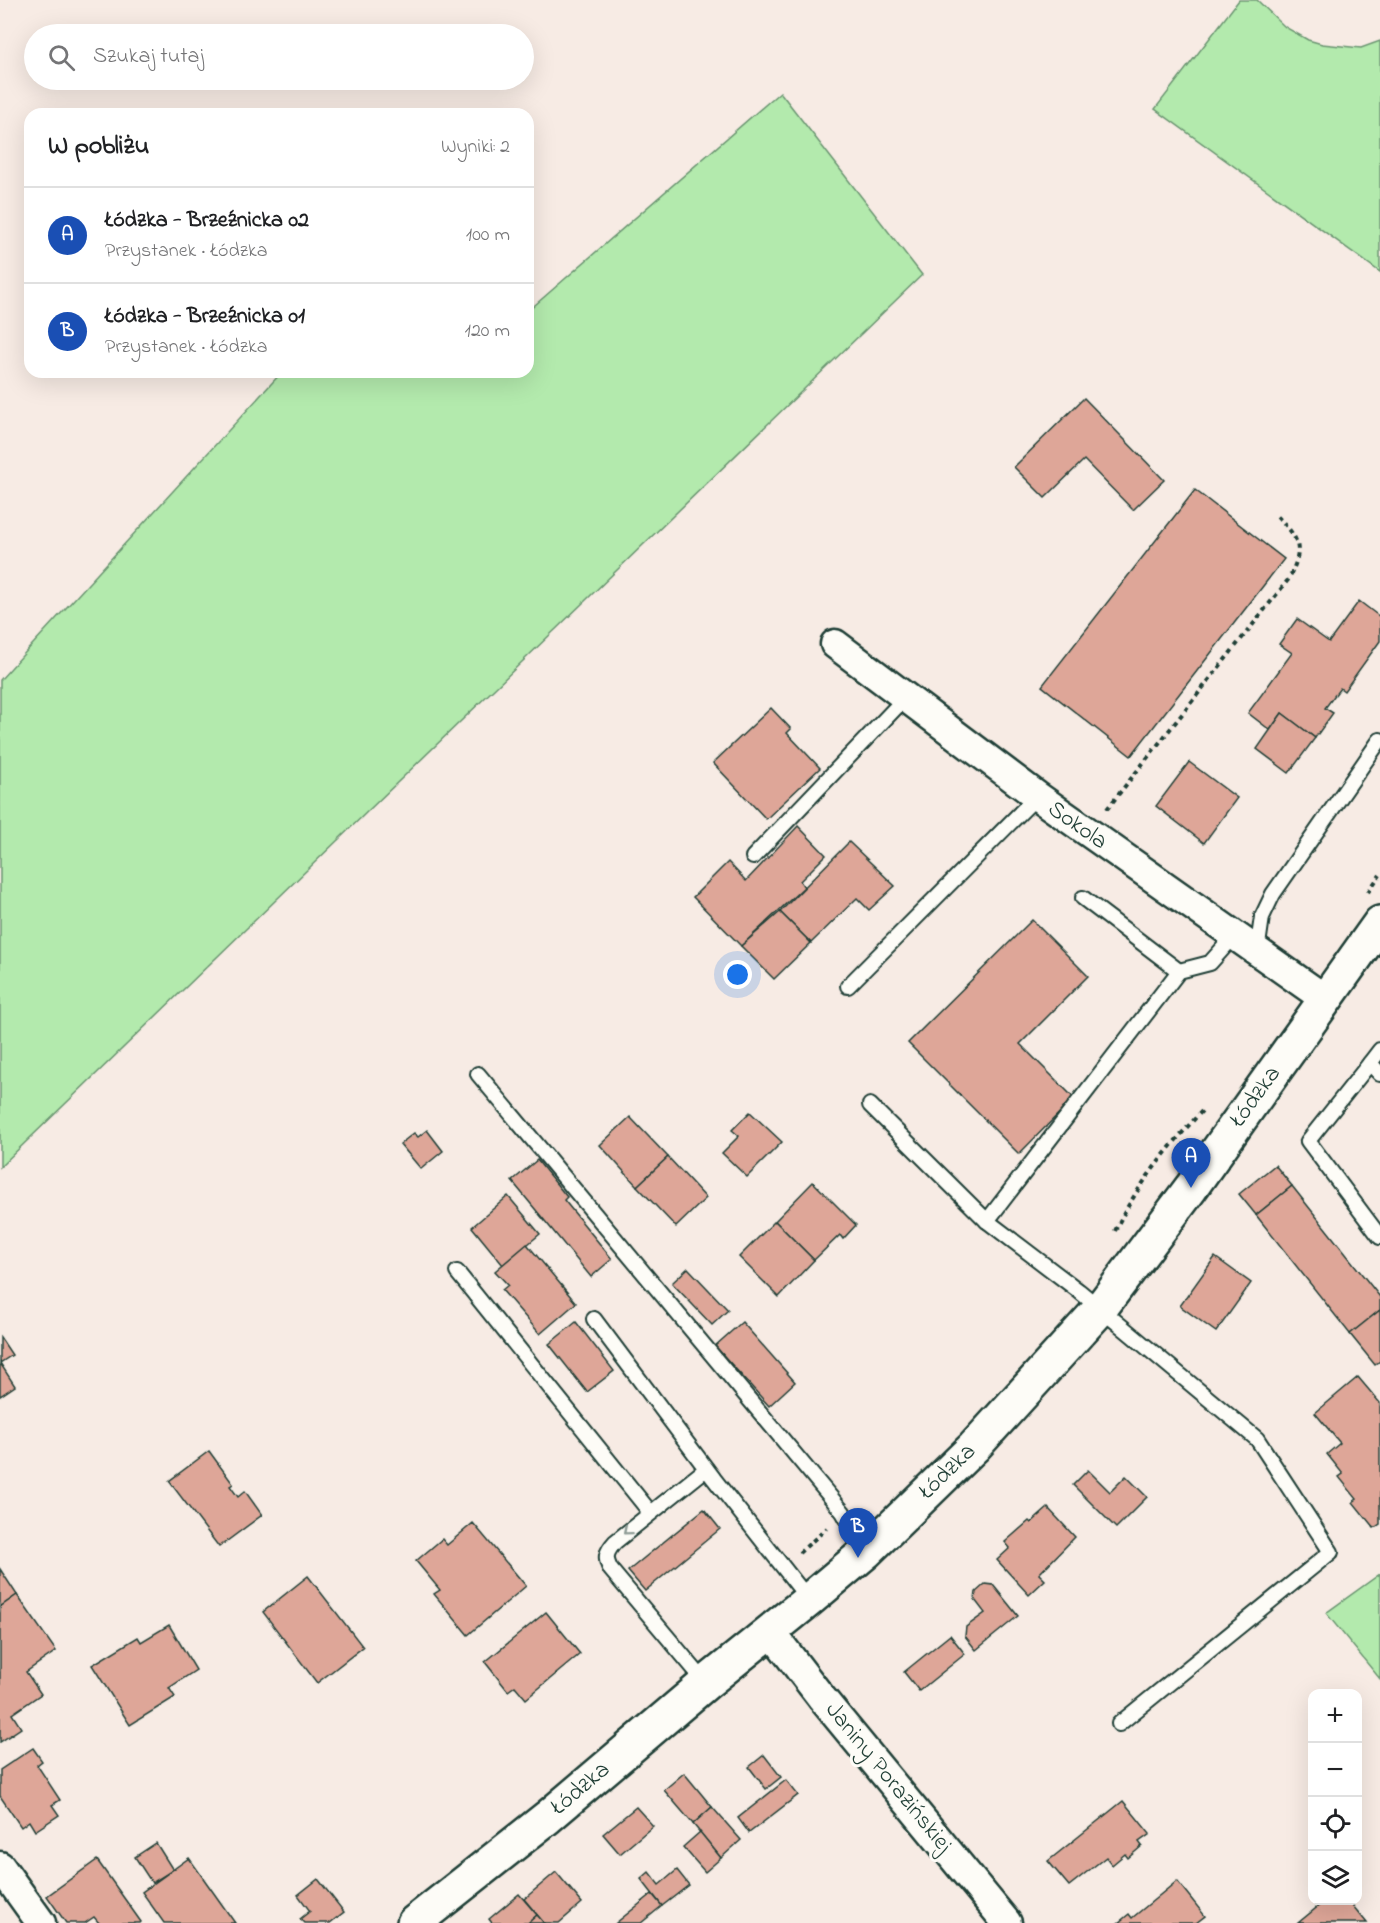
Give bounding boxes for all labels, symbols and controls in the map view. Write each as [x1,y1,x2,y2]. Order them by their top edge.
search box [24,24,534,90]
icon: search [45,41,78,74]
text: Szukaj tutaj [93,41,204,73]
text: W pobliżu [48,128,149,166]
text: Wyniki: 2 [441,133,510,162]
text: Łódzka - Brzeźnicka 02 [105,205,309,237]
text: A [61,221,74,250]
text: 100 m [466,221,510,250]
text: Przystanek · Łódzka [105,237,268,266]
text: Łódzka - Brzeźnicka 01 [105,301,305,333]
text: B [61,317,74,346]
text: 120 m [465,317,510,346]
text: Przystanek · Łódzka [105,333,268,362]
street label: Sokola [1040,793,1114,859]
your location [723,960,752,989]
street label: Łódzka [1221,1059,1290,1136]
pin: A [1172,1138,1210,1188]
street label: Łódzka [911,1436,985,1509]
pin: B [838,1508,878,1558]
one-way arrow [623,1524,634,1535]
map controls [1308,1689,1362,1905]
button: + [1308,1689,1362,1743]
street label: Janiny Porazińskiej [815,1695,961,1863]
button: − [1308,1743,1362,1797]
street label: Łódzka [543,1754,618,1825]
button: locate [1308,1797,1362,1851]
button: layers [1308,1851,1362,1905]

